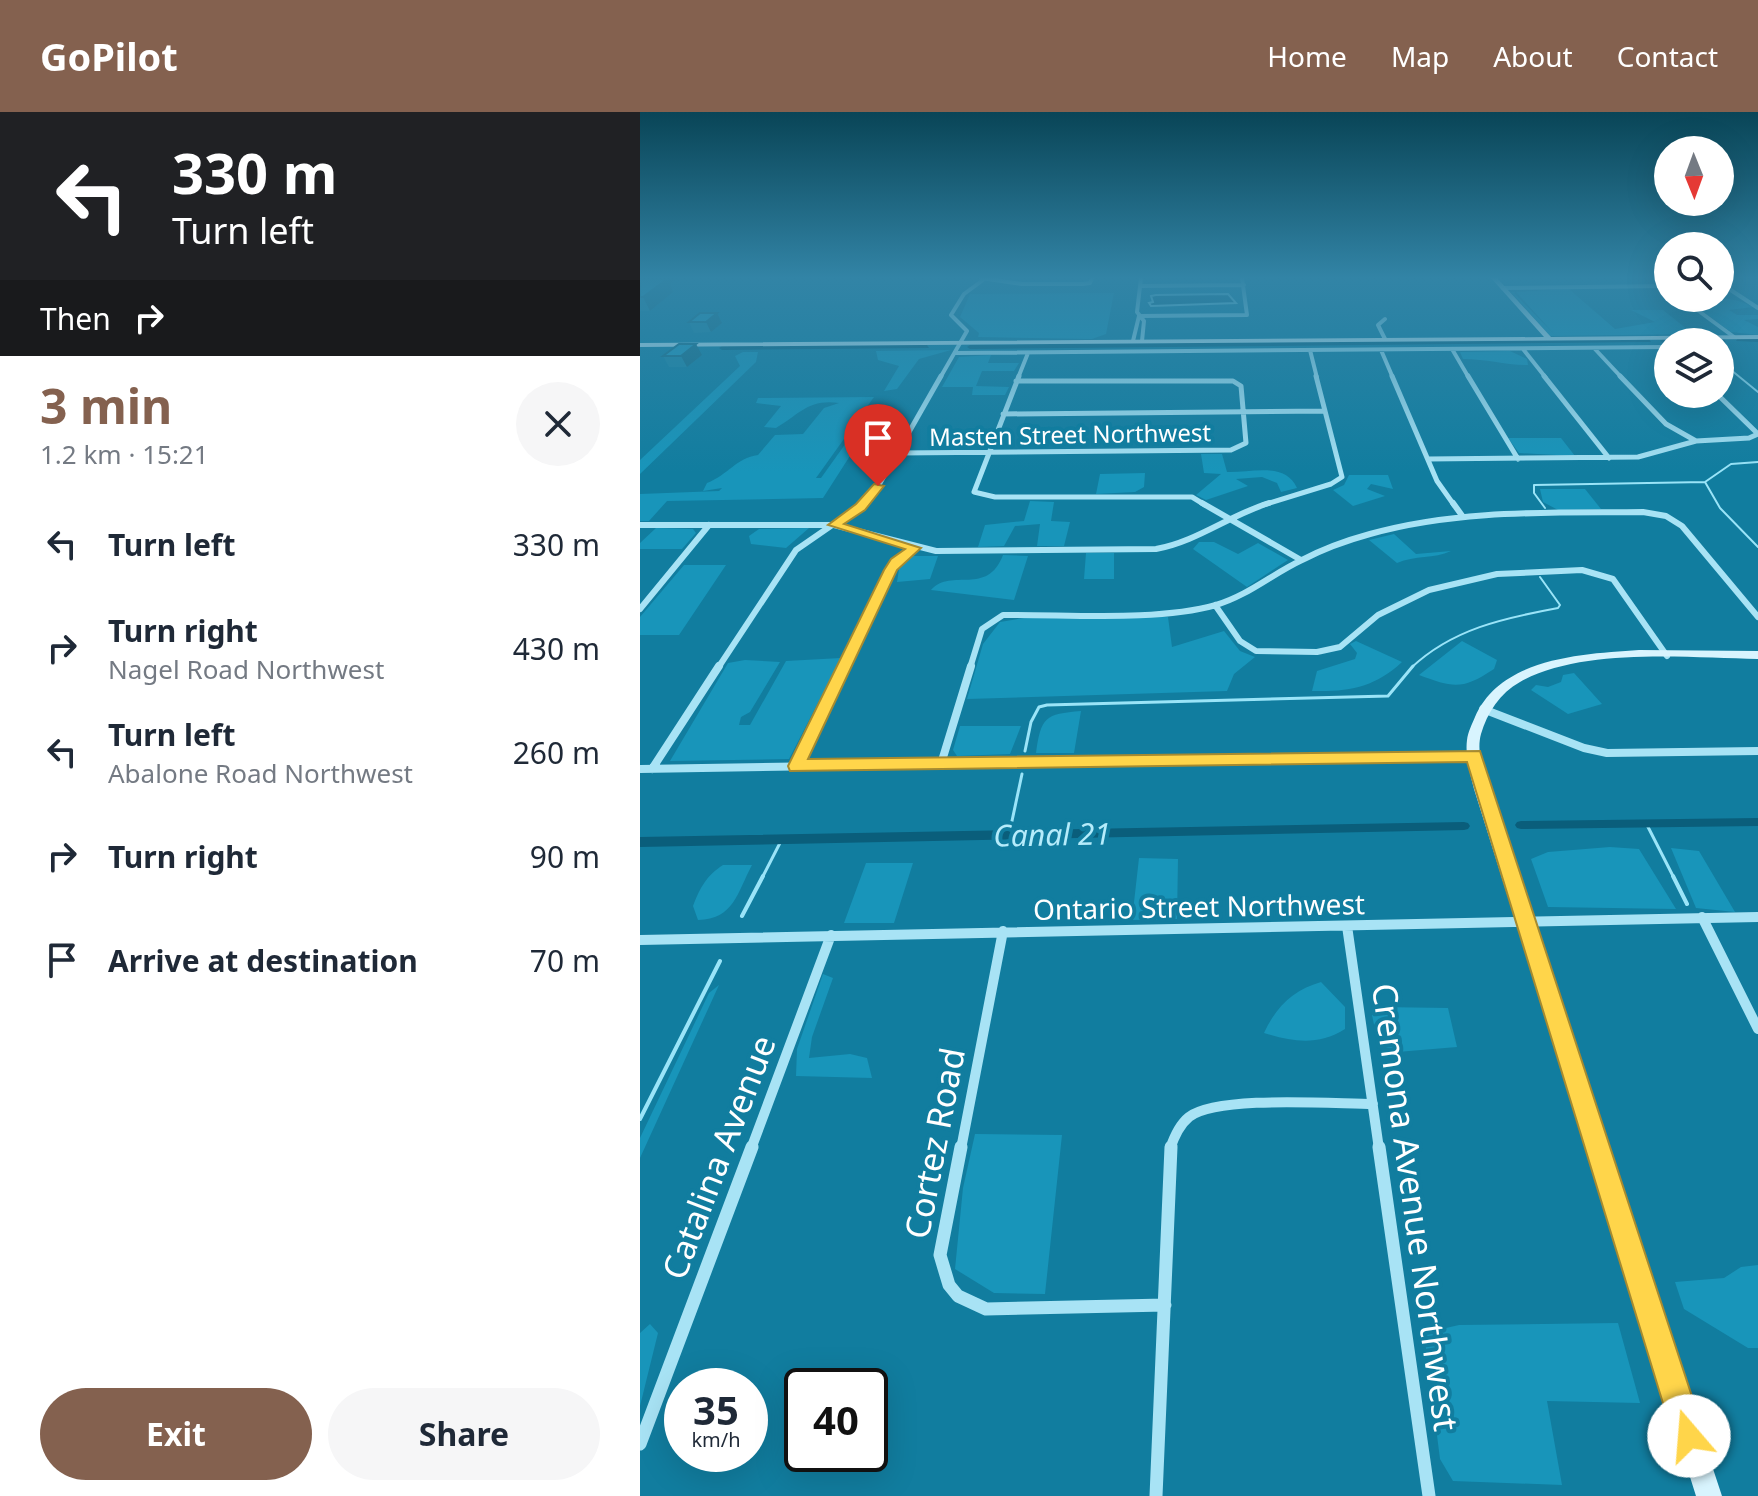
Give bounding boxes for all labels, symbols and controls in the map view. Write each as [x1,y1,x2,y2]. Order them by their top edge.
text: GoPilot [40,30,178,82]
text: Home [1267,37,1347,75]
text: Map [1391,37,1449,75]
text: About [1493,37,1573,75]
text: Contact [1617,37,1718,75]
text: 330 m [172,134,337,210]
north arrow [1654,136,1734,216]
map controls [1654,136,1734,408]
icon: left [40,144,144,248]
text: Turn left [172,206,314,255]
button: search [1654,232,1734,312]
icon: right [127,296,171,340]
text: Then [40,298,111,339]
button: layers [1654,328,1734,408]
text: 3 min [40,373,172,438]
button: close [516,382,600,466]
pin [844,404,912,486]
street label: Masten Street Northwest [929,415,1212,453]
icon: arrive [856,416,900,460]
text: 1.2 km · 15:21 [40,436,209,472]
icon: left [40,522,84,566]
text: Turn left [108,524,236,565]
text: 330 m [513,524,600,565]
text: Turn right [108,610,258,651]
icon: right [40,626,84,670]
text: 430 m [513,628,600,669]
text: Nagel Road Northwest [108,651,384,687]
text: Turn left [108,714,236,755]
icon: left [40,730,84,774]
text: 260 m [513,732,600,773]
text: Abalone Road Northwest [108,755,413,791]
water label: Canal 21 [993,812,1111,856]
icon: right [40,834,84,878]
text: Turn right [108,836,258,877]
text: 90 m [530,836,600,877]
street label: Ontario Street Northwest [1033,884,1365,928]
icon: arrive [40,938,84,982]
text: Arrive at destination [108,940,418,981]
text: 70 m [530,940,600,981]
street label: Cremona Avenue Northwest [1362,980,1470,1434]
street label: Catalina Avenue [650,1028,786,1286]
street label: Cortez Road [893,1044,975,1242]
speed limit sign: 40 [784,1368,888,1472]
text: 35 [693,1382,739,1437]
button: Exit [40,1388,312,1480]
button: Share [328,1388,600,1480]
position arrow [1647,1394,1731,1478]
text: km/h [691,1426,741,1453]

